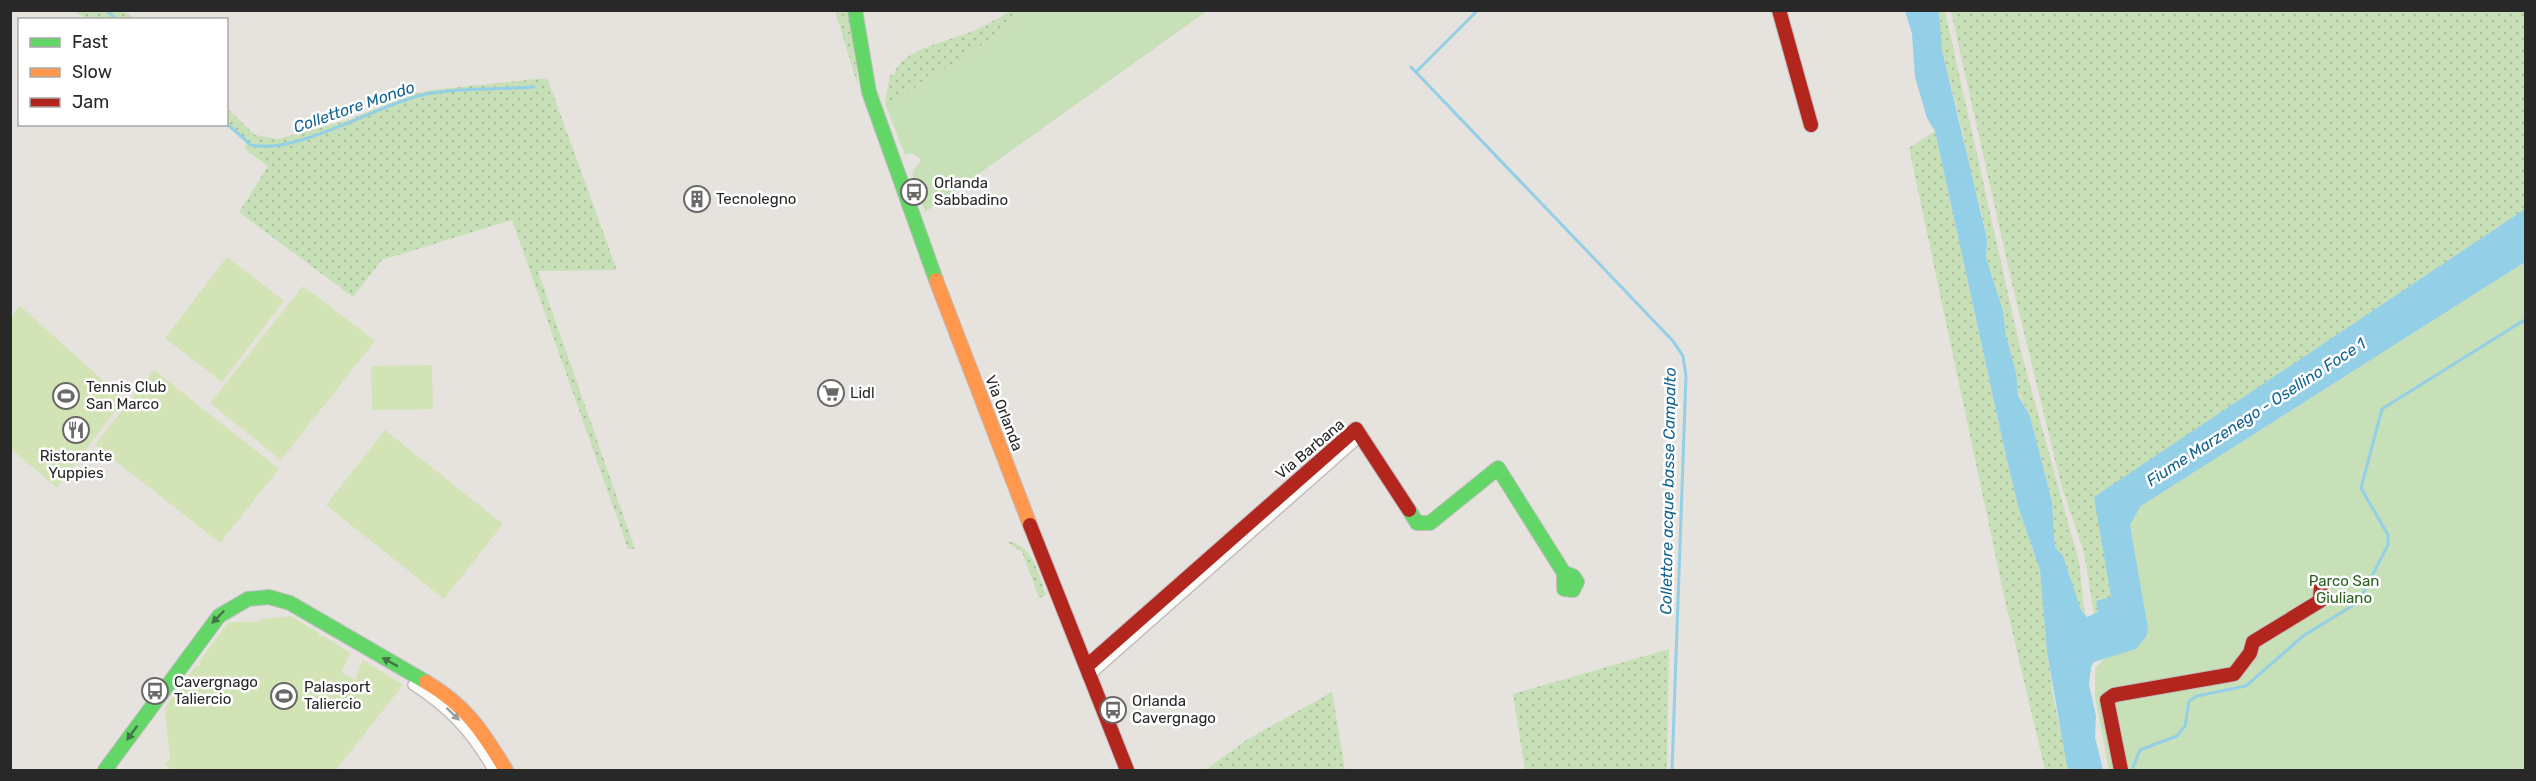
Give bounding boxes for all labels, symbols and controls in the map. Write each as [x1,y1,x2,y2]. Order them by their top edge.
legend [18,18,228,126]
text: Fast [72,31,108,53]
text: Slow [72,61,112,83]
water label: Collettore Mondo [291,77,417,137]
text: Jam [72,91,109,113]
place label: Orlanda Sabbadino [934,174,1008,209]
bus stop icon: Orlanda Sabbadino [899,177,929,207]
building icon: Tecnolegno [682,184,712,214]
place label: Tecnolegno [716,190,796,208]
water label: Fiume Marzenego - Osellino Foce 1 [2143,334,2369,490]
water label: Collettore acque basse Campalto [1656,367,1680,615]
street label: Via Orlanda [981,373,1027,453]
place label: Tennis Club San Marco [86,378,166,413]
supermarket icon: Lidl [816,378,846,408]
sports icon: Tennis Club San Marco [51,381,81,411]
place label: Lidl [850,384,875,402]
restaurant icon: Ristorante Yuppies [61,415,91,445]
street label: Via Barbana [1272,415,1348,483]
place label: Ristorante Yuppies [40,447,112,482]
park label: Parco San Giuliano [2309,572,2379,607]
one-way arrow [212,610,226,624]
one-way arrow [381,657,398,667]
place label: Cavergnago Taliercio [174,673,258,708]
bus stop icon: Cavergnago Taliercio [140,676,170,706]
place label: Palasport Taliercio [304,678,371,713]
sports icon: Palasport Taliercio [269,681,299,711]
place label: Orlanda Cavergnago [1132,692,1216,727]
bus stop icon: Orlanda Cavergnago [1098,695,1128,725]
one-way arrow [445,707,460,720]
one-way arrow [126,725,138,741]

